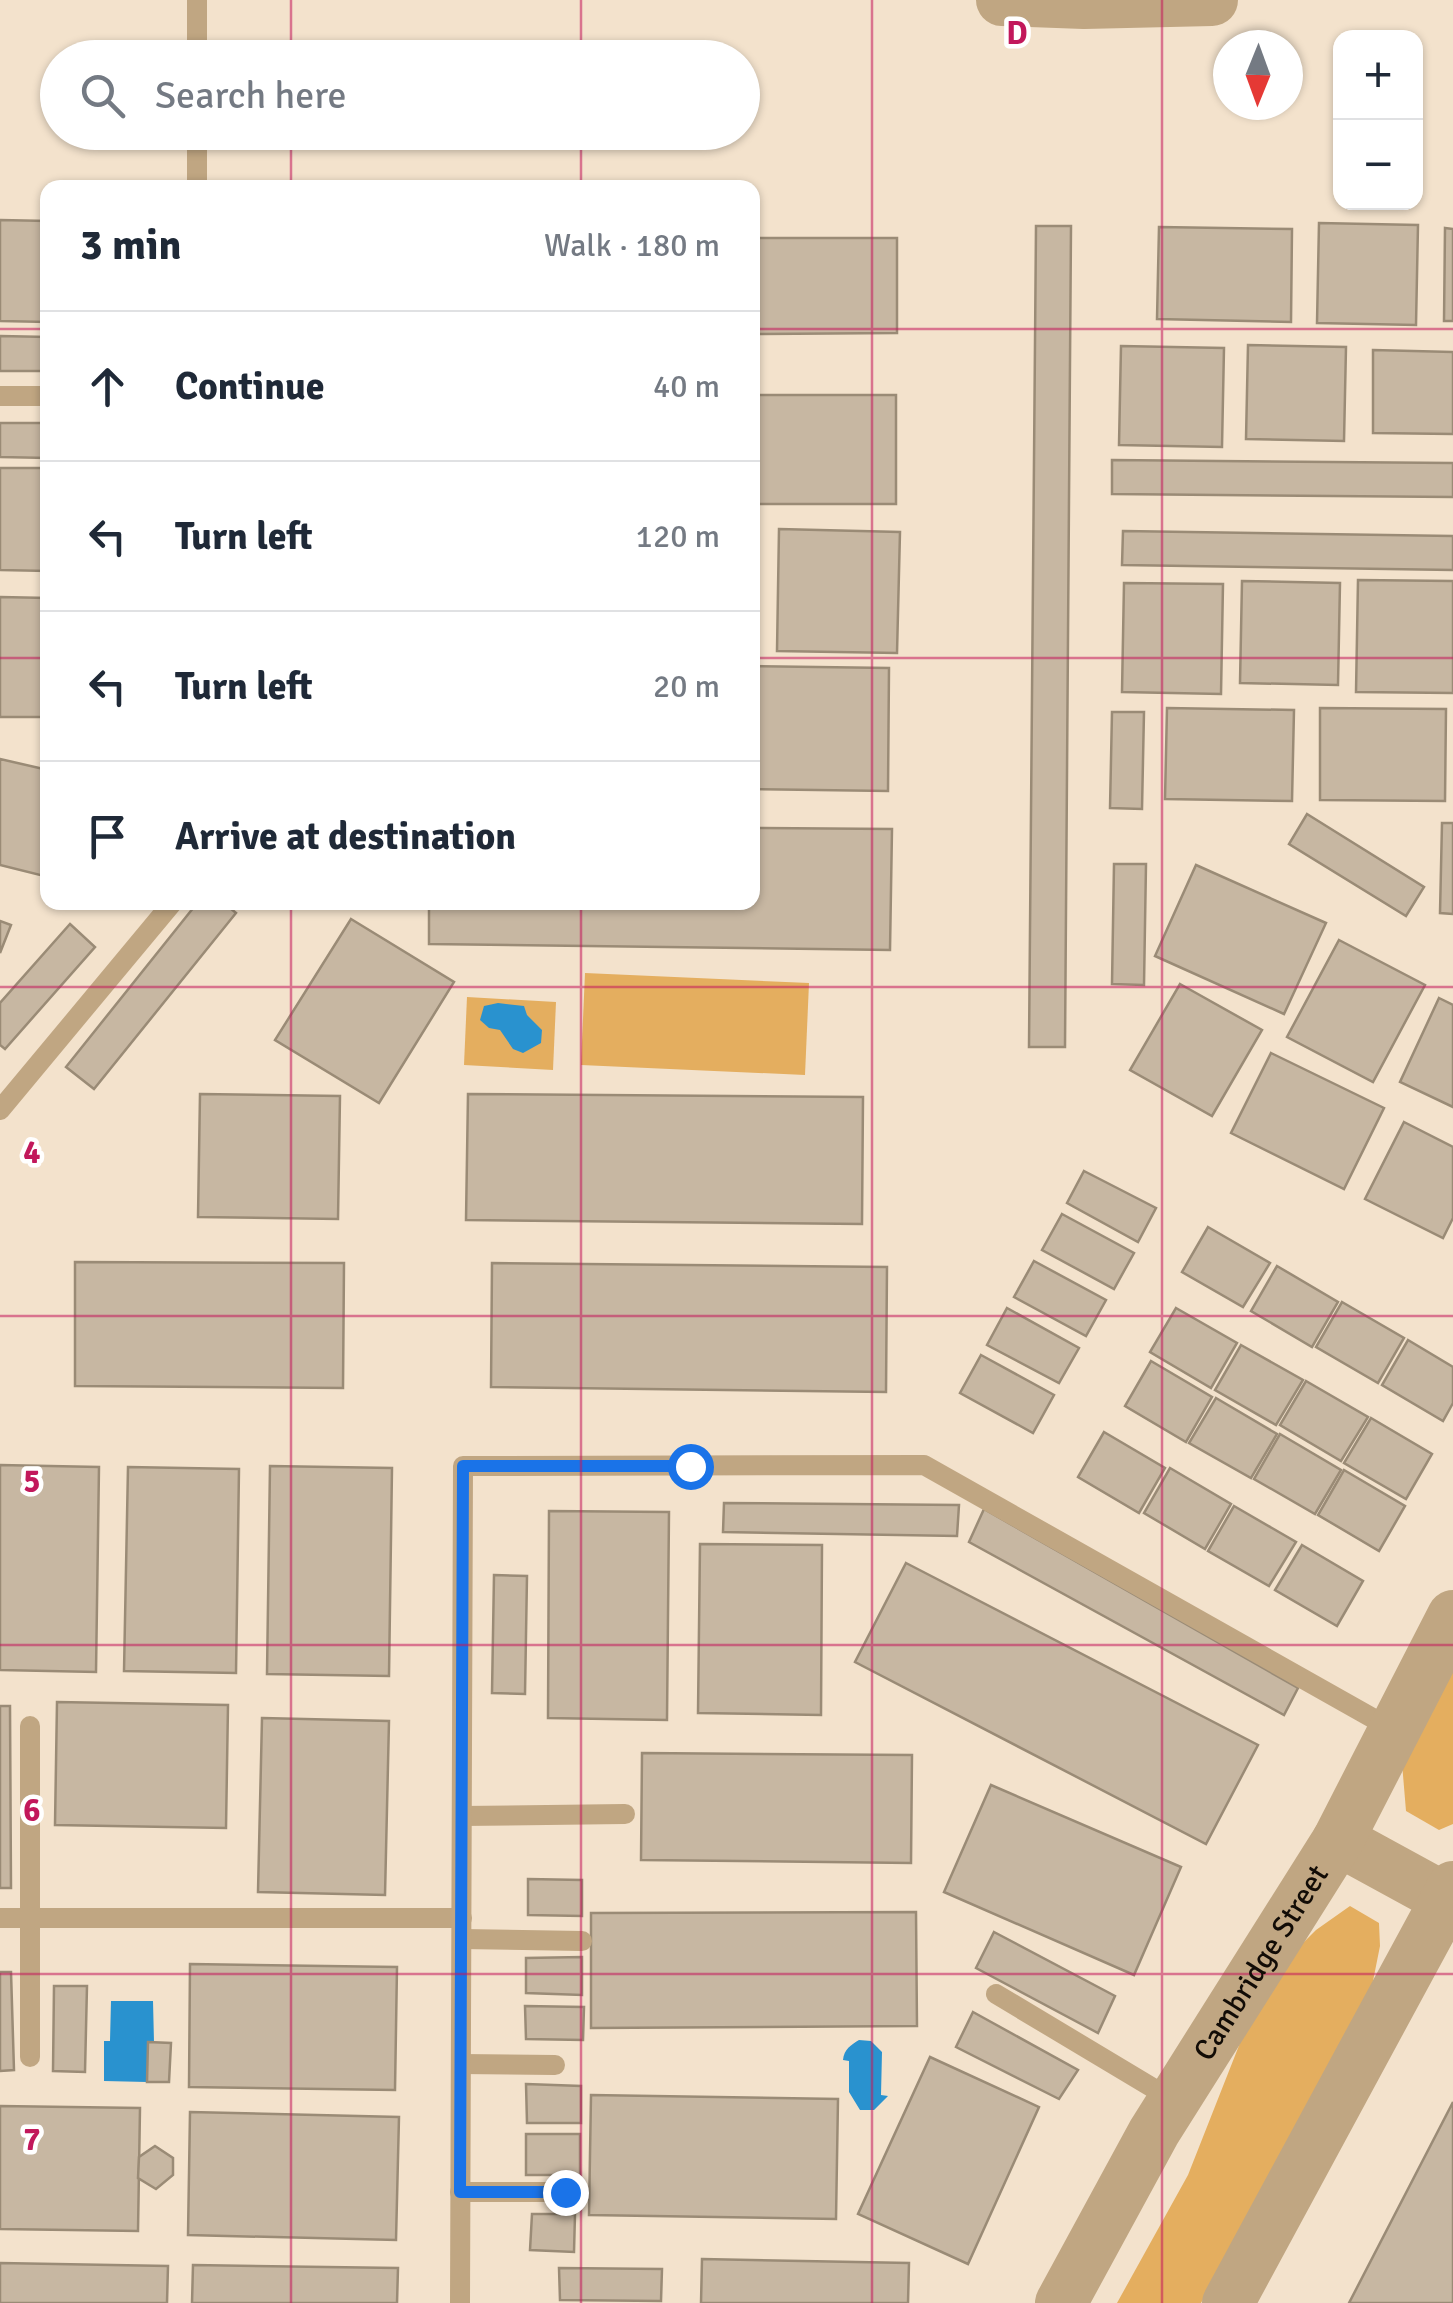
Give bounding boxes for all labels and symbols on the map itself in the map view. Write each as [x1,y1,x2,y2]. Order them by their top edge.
text: D [1006,14,1028,53]
north arrow [1213,30,1303,120]
text: 4 [23,1133,41,1172]
route start [668,1444,714,1490]
text: 5 [23,1462,41,1501]
text: 6 [23,1791,41,1830]
street label: Cambridge Street [1186,1858,1337,2067]
text: 7 [23,2120,41,2159]
route end [543,2170,589,2216]

